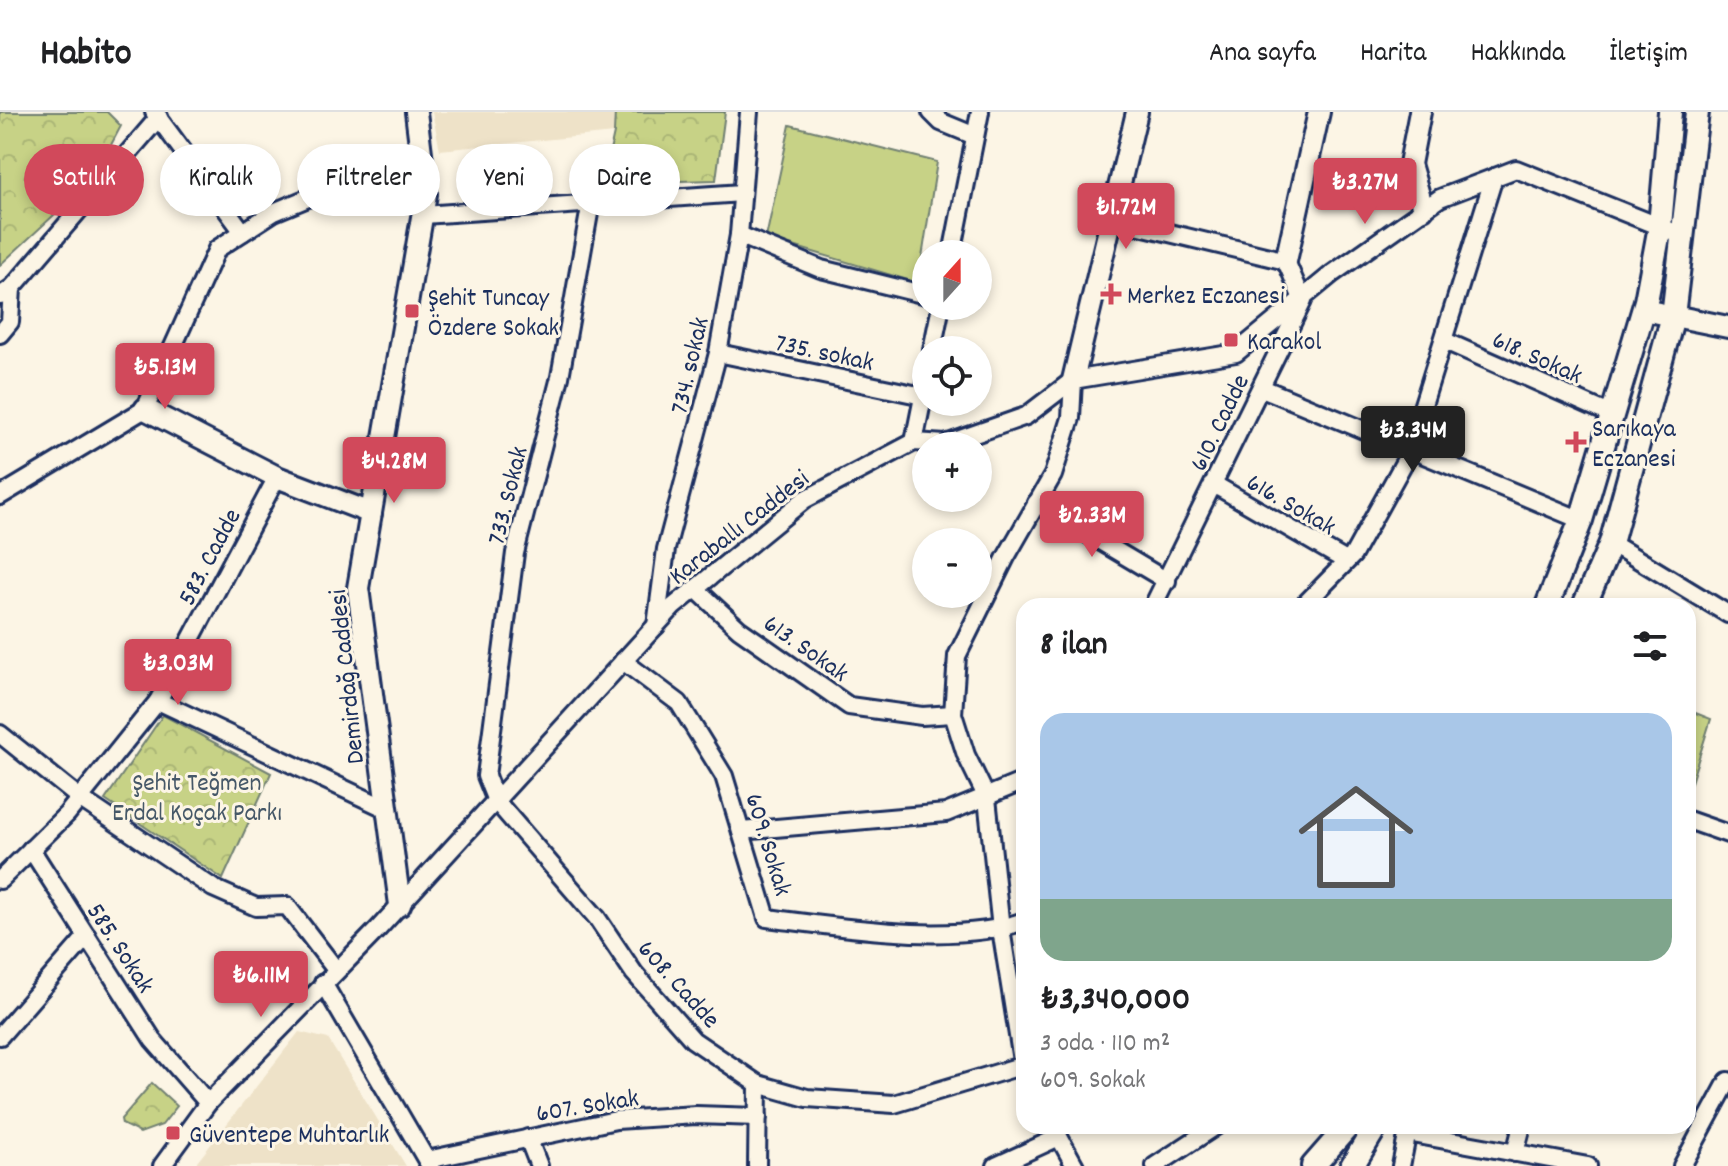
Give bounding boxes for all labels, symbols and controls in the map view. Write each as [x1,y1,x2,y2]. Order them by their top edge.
text: Habito [40,28,132,83]
text: Ana sayfa [1209,35,1316,75]
text: Harita [1360,35,1426,75]
text: Hakkında [1470,35,1565,75]
text: İletişim [1609,35,1688,75]
chip: Satılık [24,144,144,216]
chip: Kiralık [160,144,281,216]
chip: Filtreler [297,144,440,216]
chip: Yeni [456,144,553,216]
chip: Daire [569,144,680,216]
pin: ₺3.27M [1300,158,1430,226]
text: ₺3.27M [1332,165,1398,202]
pin: ₺1.72M [1061,183,1191,251]
text: ₺1.72M [1095,190,1157,227]
north arrow [912,240,992,320]
map controls [912,240,992,608]
place label: Merkez Eczanesi [1127,279,1285,316]
place label: Şehit Tuncay Özdere Sokak [428,281,559,348]
marker: Merkez Eczanesi [1102,285,1120,303]
marker: Şehit Tuncay Özdere Sokak [403,302,421,320]
street label: 734. sokak [662,314,721,418]
street label: 618. Sokak [1485,323,1588,396]
place label: Karakol [1247,325,1321,362]
street label: 735. sokak [772,326,877,383]
marker: Karakol [1222,331,1240,349]
button: locate [912,336,992,416]
pin: ₺5.13M [100,343,230,411]
text: ₺5.13M [133,350,197,387]
street label: 610. Cadde [1182,369,1261,478]
pin: ₺3.34M [1348,406,1478,474]
place label: Sarıkaya Eczanesi [1592,412,1676,479]
text: ₺3.34M [1379,413,1447,450]
button: + [912,432,992,512]
marker: Sarıkaya Eczanesi [1567,433,1585,451]
pin: ₺4.28M [329,437,459,505]
street label: 733. Sokak [479,443,539,549]
text: ₺4.28M [361,444,427,481]
street label: Karaballı Caddesi [662,462,818,595]
street label: 616. Sokak [1239,466,1342,547]
pin: ₺2.33M [1027,491,1157,559]
text: ₺2.33M [1058,498,1126,535]
street label: 583. Cadde [170,503,252,613]
button: − [912,528,992,608]
street label: Demirdağ Caddesi [321,587,376,766]
street label: 613. Sokak [755,607,855,693]
text: 8 ilan [1040,622,1107,671]
icon: filters [1628,624,1672,668]
pin: ₺3.03M [113,639,243,707]
text: ₺3.03M [142,646,214,683]
icon: home [1284,765,1428,909]
park label: Şehit Teğmen Erdal Koçak Parkı [112,766,282,833]
street label: 609. Sokak [734,789,800,901]
street label: 585. Sokak [76,896,162,1001]
street label: 608. Cadde [627,933,727,1038]
pin: ₺6.11M [196,951,326,1019]
text: ₺6.11M [232,958,290,995]
text: ₺3,340,000 [1040,977,1190,1026]
text: 3 oda · 110 m² [1040,1026,1170,1063]
text: 609. Sokak [1040,1063,1146,1100]
street label: 607. Sokak [533,1081,642,1134]
place label: Güventepe Muhtarlık [189,1118,389,1155]
marker: Güventepe Muhtarlık [164,1124,182,1142]

